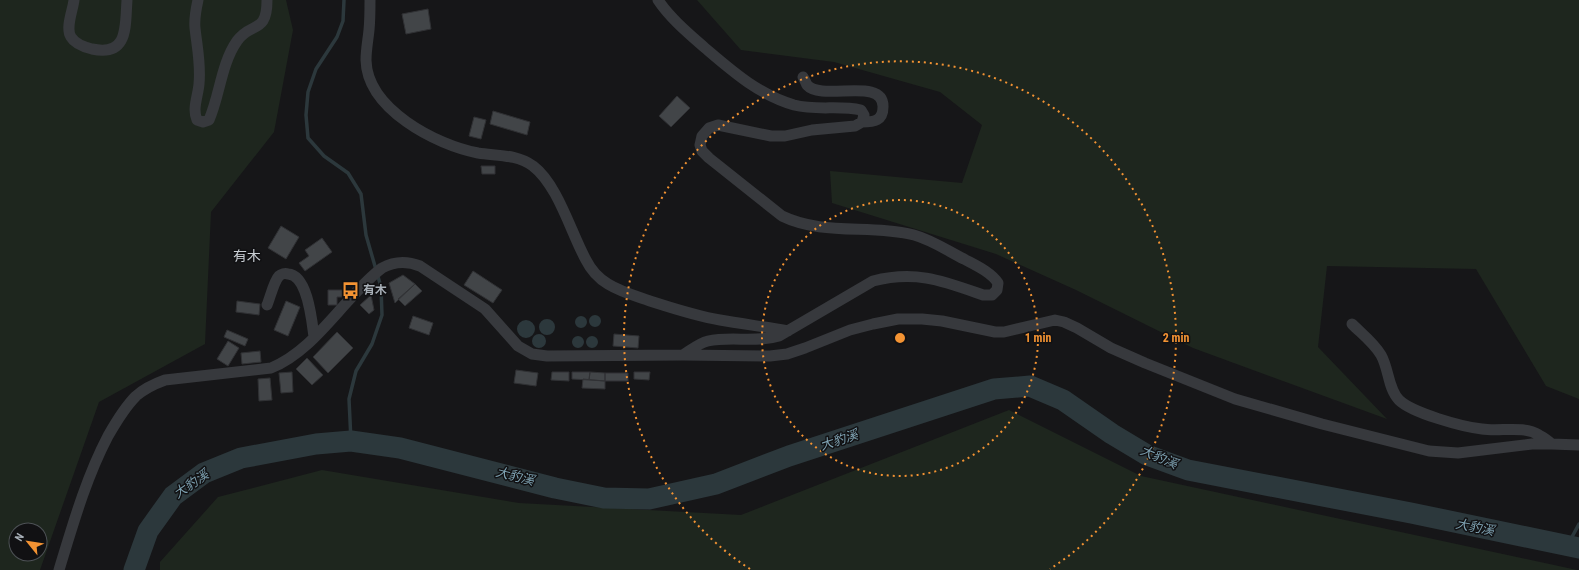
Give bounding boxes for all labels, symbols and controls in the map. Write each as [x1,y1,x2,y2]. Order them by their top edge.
district label: 有木 [233,248,261,264]
bus stop icon: 有木 [340,280,360,300]
place label: 有木 [363,283,387,297]
centre of rings [893,331,907,345]
text: 1 min [1025,331,1051,345]
text: 2 min [1163,331,1189,345]
water label: 大豹溪 [818,426,862,453]
water label: 大豹溪 [1138,442,1182,472]
water label: 大豹溪 [494,464,538,488]
water label: 大豹溪 [171,466,213,501]
water label: 大豹溪 [1454,516,1498,538]
north arrow [8,522,48,562]
text: N [12,531,27,543]

